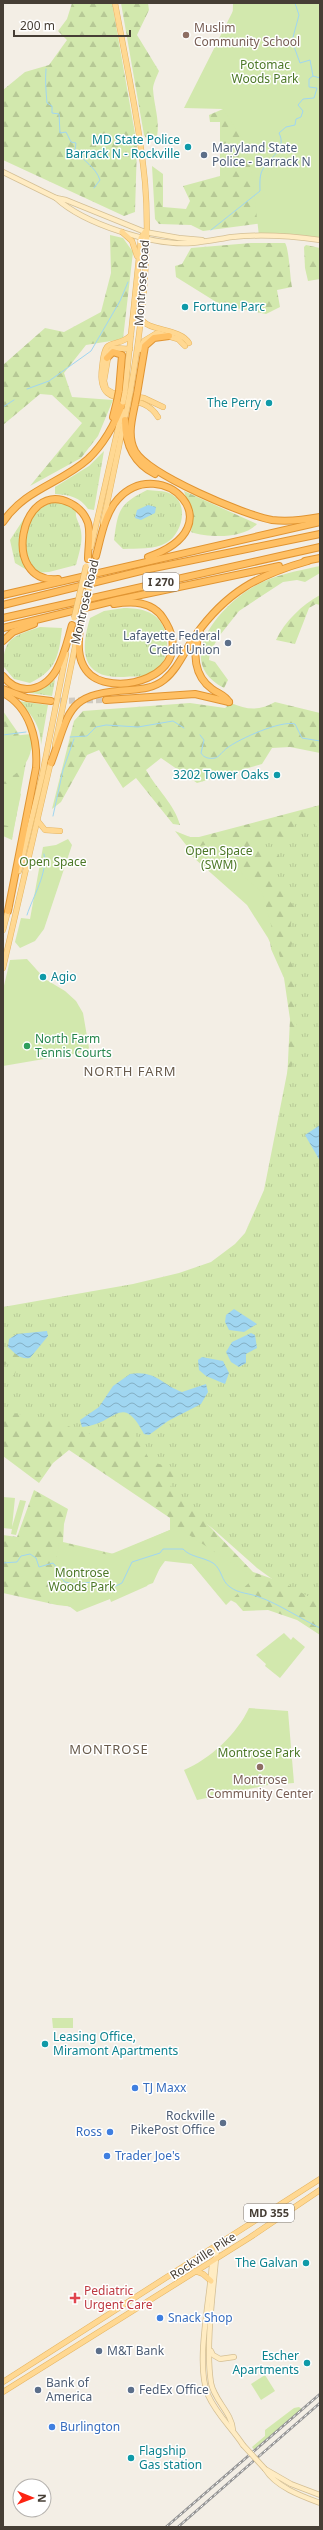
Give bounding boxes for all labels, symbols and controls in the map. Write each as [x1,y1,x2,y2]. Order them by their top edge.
scale bar [14,12,130,38]
text: 200 m [20,17,55,34]
place label: Muslim Community School [194,19,300,50]
marker: Muslim Community School [181,30,191,40]
park label: Potomac Woods Park [231,56,299,87]
place label: MD State Police Barrack N - Rockville [66,131,180,162]
place label: Maryland State Police - Barrack N [212,139,311,170]
marker: MD State Police Barrack N - Rockville [183,142,193,152]
marker: Maryland State Police - Barrack N [199,150,209,160]
street label: Montrose Road [130,239,153,327]
place label: Fortune Parc [193,298,265,315]
marker: Fortune Parc [180,302,190,312]
place label: The Perry [207,394,262,411]
marker: The Perry [264,398,274,408]
street label: Montrose Road [67,558,103,646]
road number: I 270 [143,573,179,591]
place label: Lafayette Federal Credit Union [123,627,220,658]
marker: Lafayette Federal Credit Union [223,638,233,648]
place label: 3202 Tower Oaks [173,766,269,783]
marker: 3202 Tower Oaks [272,770,282,780]
park label: Open Space (SWM) [185,842,253,873]
park label: Open Space [19,853,87,870]
place label: Agio [51,968,76,985]
marker: Agio [38,972,48,982]
place label: North Farm Tennis Courts [35,1030,112,1061]
marker: North Farm Tennis Courts [22,1041,32,1051]
district label: NORTH FARM [83,1062,177,1080]
park label: Montrose Woods Park [48,1564,116,1595]
district label: MONTROSE [69,1740,149,1758]
park label: Montrose Park [218,1744,301,1761]
marker: Montrose Community Center [255,1762,265,1772]
place label: Montrose Community Center [207,1771,313,1802]
place label: Leasing Office, Miramont Apartments [53,2028,179,2059]
marker: Leasing Office, Miramont Apartments [40,2039,50,2049]
place label: TJ Maxx [143,2079,187,2096]
marker: TJ Maxx [130,2083,140,2093]
place label: Rockville PikePost Office [130,2107,215,2138]
marker: Rockville PikePost Office [218,2118,228,2128]
place label: Ross [76,2123,102,2140]
marker: Ross [105,2127,115,2137]
place label: Trader Joe's [115,2147,180,2164]
marker: Trader Joe's [102,2151,112,2161]
road number: MD 355 [244,2204,294,2222]
street label: Rockville Pike [166,2228,239,2283]
place label: The Galvan [235,2254,298,2271]
marker: The Galvan [301,2258,311,2268]
place label: Pediatric Urgent Care [84,2282,153,2313]
marker: Pediatric Urgent Care [69,2292,81,2304]
place label: Snack Shop [168,2309,233,2326]
marker: Snack Shop [155,2313,165,2323]
place label: M&T Bank [107,2342,165,2359]
marker: M&T Bank [94,2346,104,2356]
place label: Escher Apartments [232,2347,299,2378]
marker: Escher Apartments [302,2358,312,2368]
place label: Bank of America [46,2374,92,2405]
place label: FedEx Office [139,2381,209,2398]
marker: Bank of America [33,2385,43,2395]
marker: FedEx Office [126,2385,136,2395]
place label: Burlington [60,2418,120,2435]
marker: Burlington [47,2422,57,2432]
place label: Flagship Gas station [139,2442,202,2473]
marker: Flagship Gas station [126,2453,136,2463]
north arrow [12,2478,52,2518]
text: N [35,2494,50,2503]

